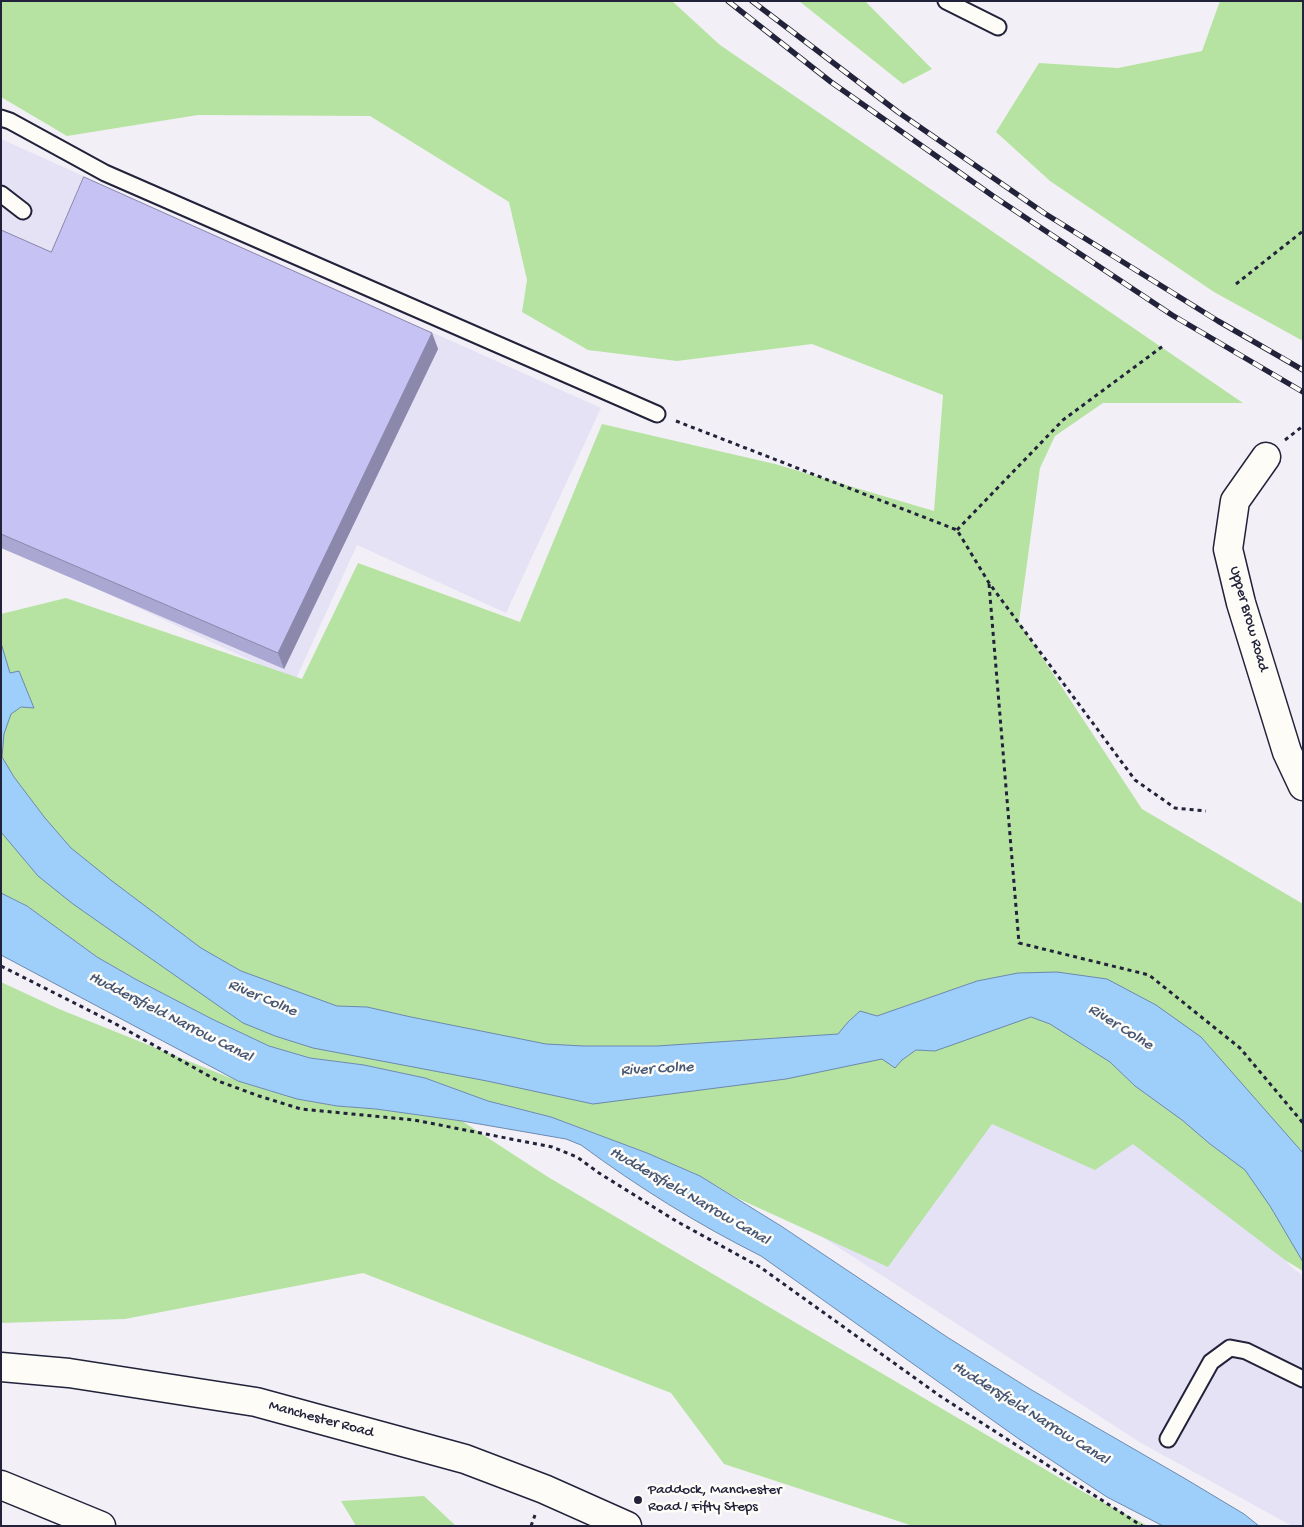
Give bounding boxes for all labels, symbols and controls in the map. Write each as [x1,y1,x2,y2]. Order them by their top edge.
street label: Upper Brow Road [1224,564,1272,674]
water label: Huddersfield Narrow Canal [85,968,255,1068]
water label: River Colne [225,976,299,1022]
water label: River Colne [1084,1001,1156,1055]
water label: River Colne [620,1059,694,1081]
water label: Huddersfield Narrow Canal [606,1143,772,1251]
water label: Huddersfield Narrow Canal [948,1358,1112,1470]
street label: Manchester Road [267,1397,375,1443]
place label: Paddock, Manchester Road / Fifty Steps [648,1482,781,1517]
marker: Paddock, Manchester Road / Fifty Steps [632,1494,644,1506]

